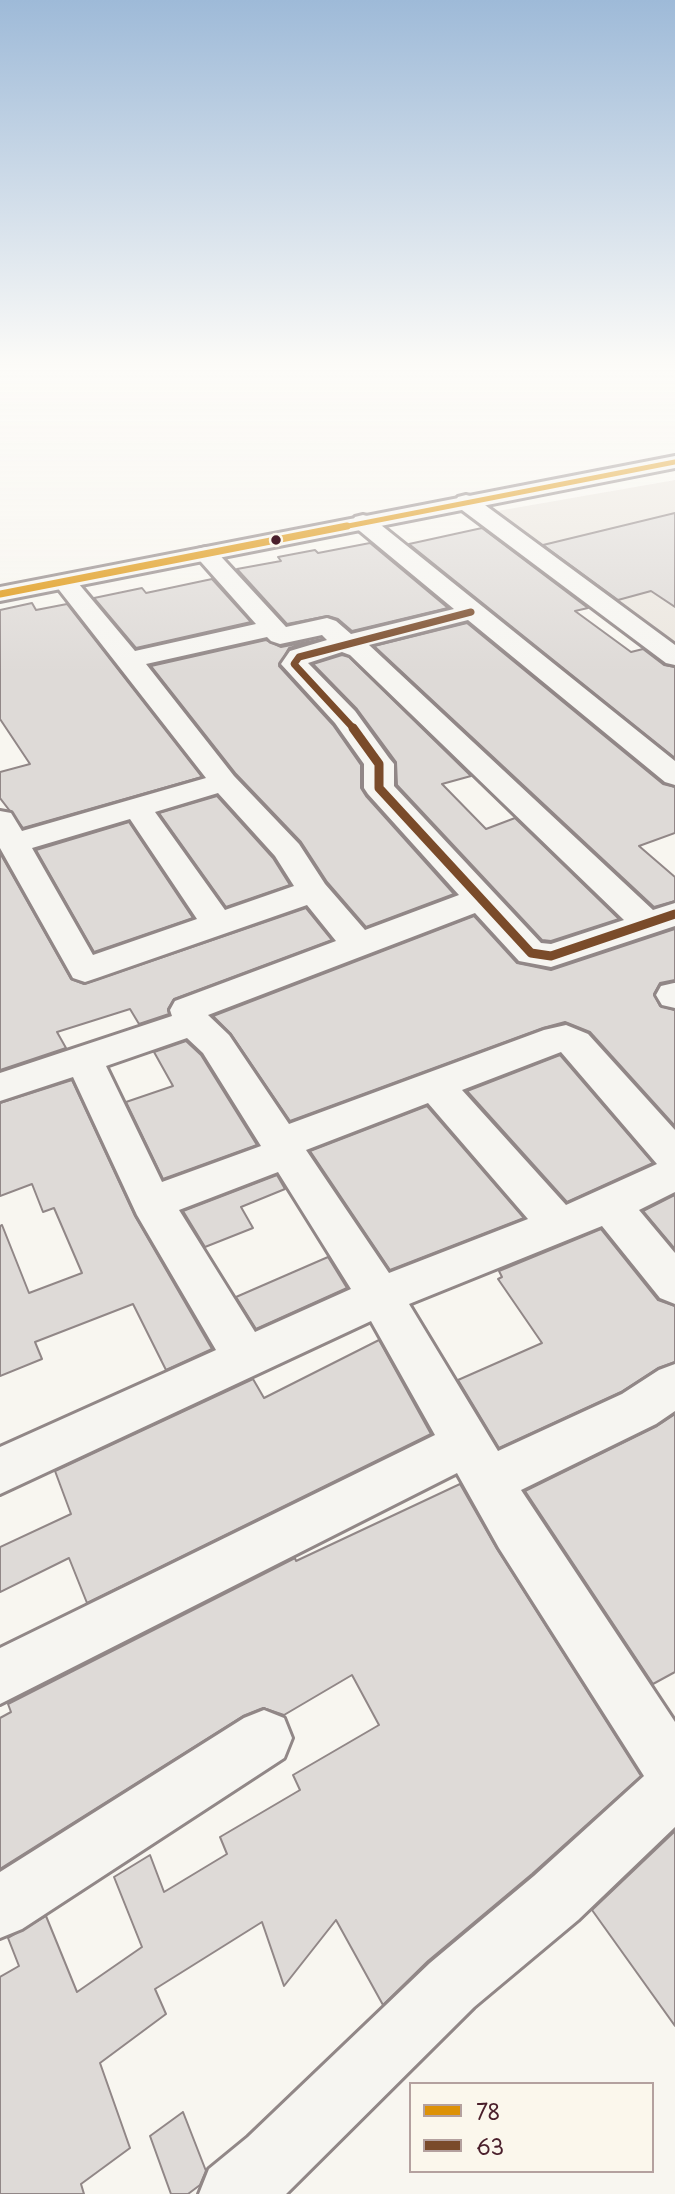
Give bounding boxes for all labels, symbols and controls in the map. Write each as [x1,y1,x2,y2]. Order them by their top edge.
unlabelled marker [269,533,283,547]
legend [409,2082,654,2173]
text: 78 [476,2095,501,2127]
text: 63 [476,2130,504,2162]

